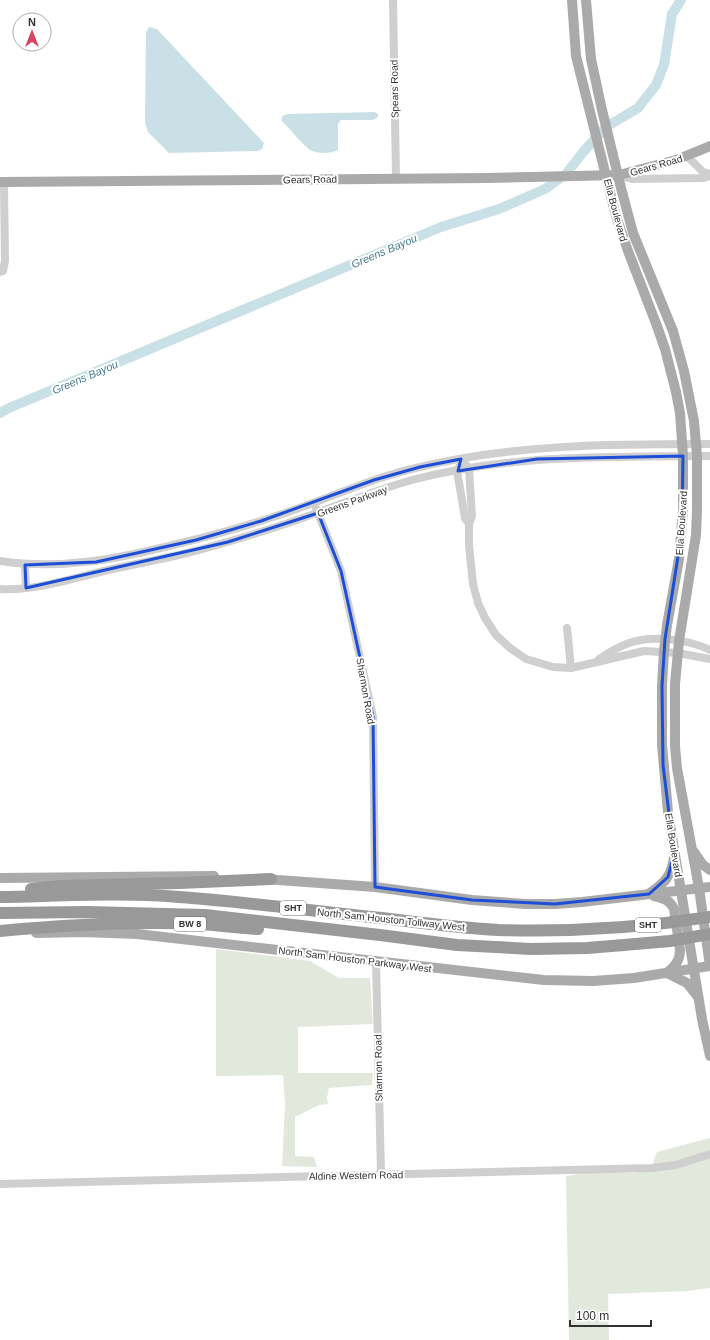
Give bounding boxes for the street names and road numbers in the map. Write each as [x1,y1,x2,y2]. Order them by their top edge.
street label: Spears Road [388,60,401,118]
street label: Gears Road [629,153,684,178]
street label: Gears Road [283,174,337,185]
street label: Ella Boulevard [602,178,629,243]
street label: Greens Parkway [316,484,389,519]
street label: Ella Boulevard [674,490,689,556]
street label: Sharmon Road [354,657,377,725]
street label: Ella Boulevard [663,812,684,878]
road number: SHT [280,901,306,915]
street label: North Sam Houston Tollway West [316,906,466,933]
road number: BW 8 [174,917,206,931]
road number: SHT [635,918,661,932]
street label: North Sam Houston Parkway West [278,945,432,974]
street label: Sharmon Road [372,1034,385,1102]
street label: Aldine Western Road [309,1169,403,1182]

